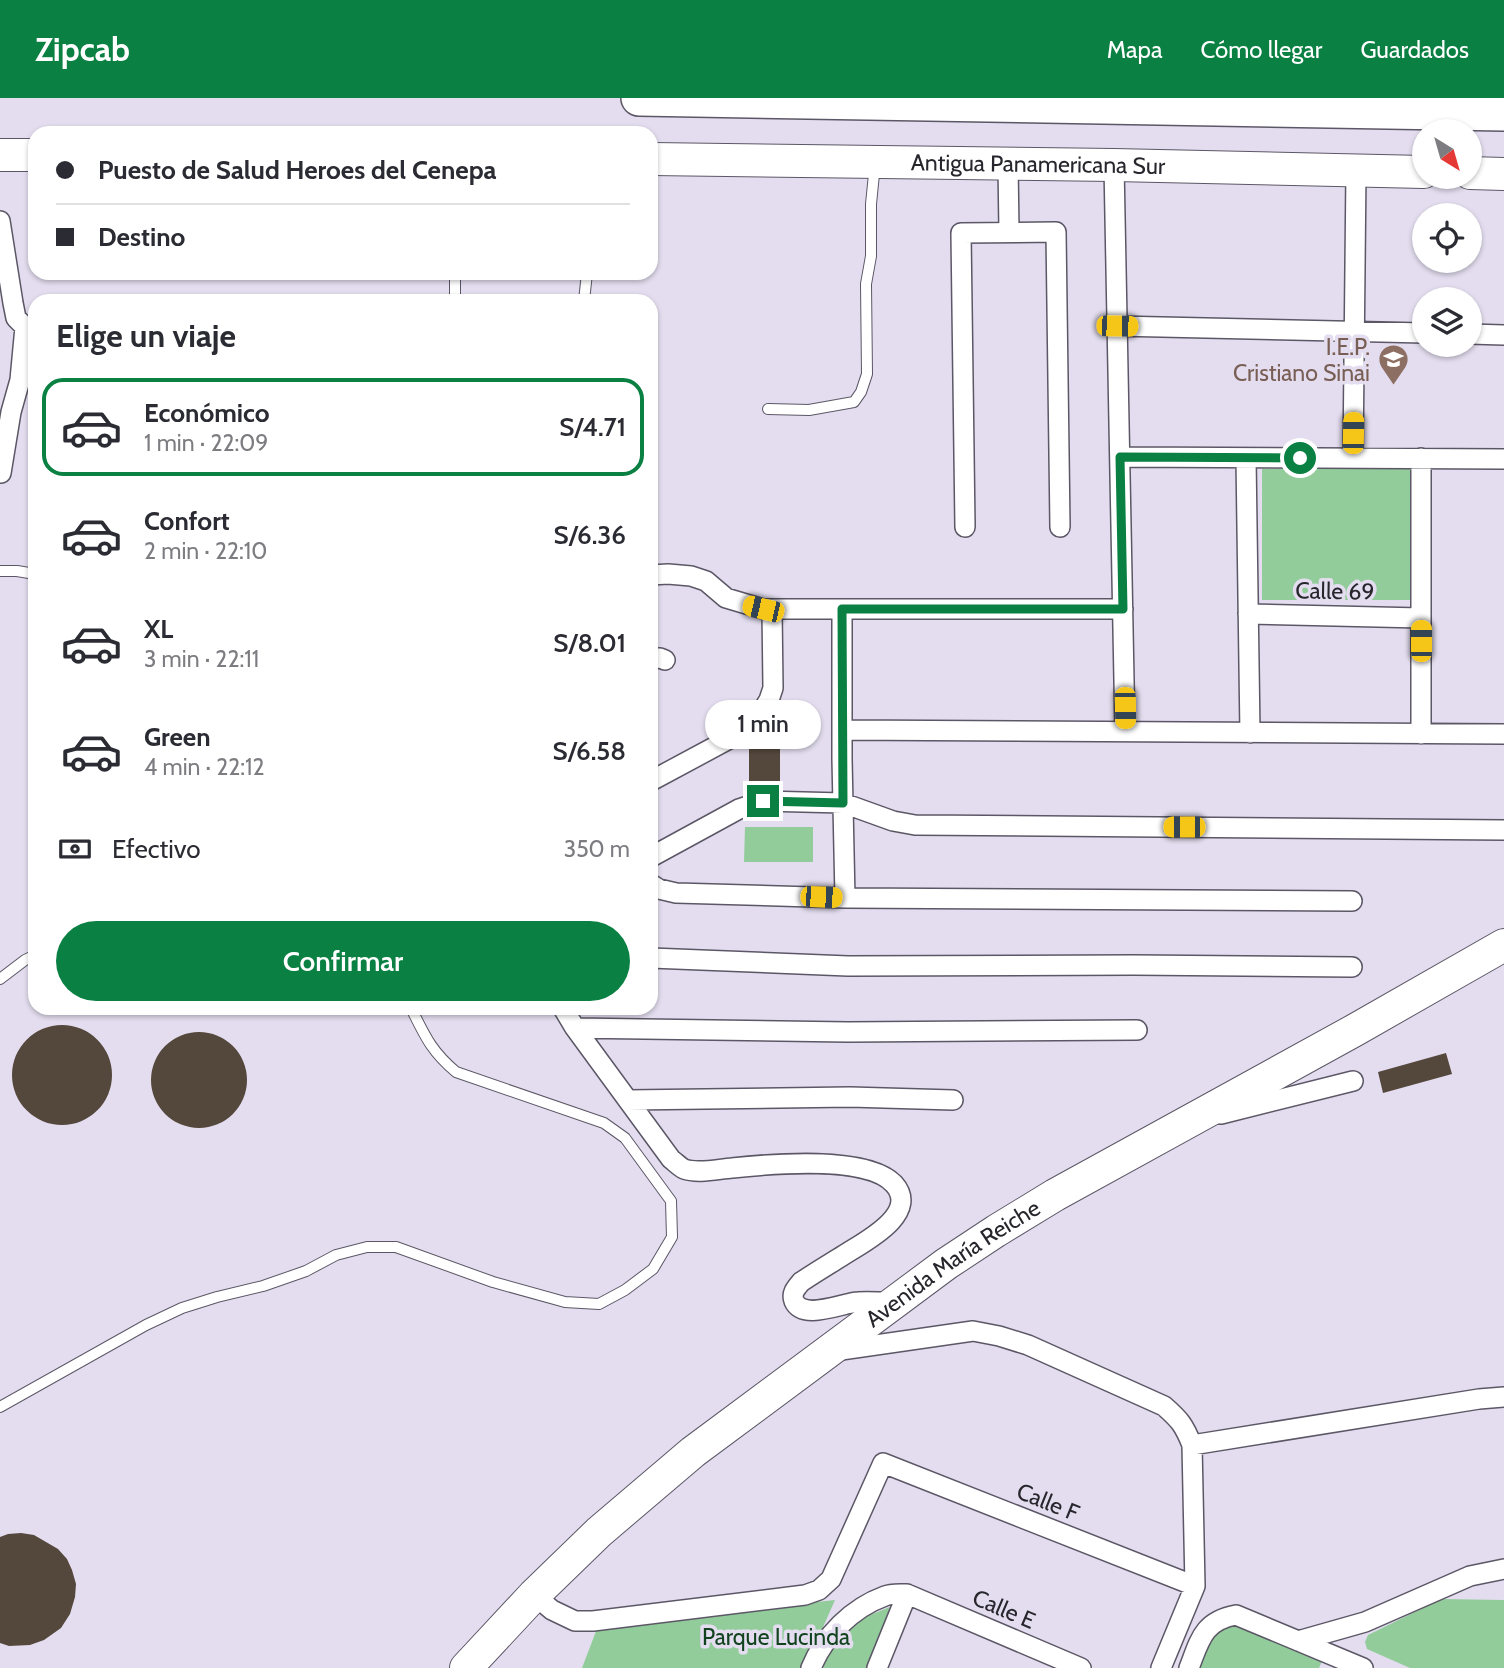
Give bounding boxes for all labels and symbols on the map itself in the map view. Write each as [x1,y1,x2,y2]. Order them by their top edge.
north arrow [1412,119,1482,189]
street label: Antigua Panamericana Sur [911,148,1166,180]
car [1096,315,1139,337]
place label: I.E.P. Cristiano Sinai [1233,333,1370,387]
school or university icon: I.E.P. Cristiano Sinai [1376,343,1410,387]
car [1343,412,1364,454]
route start [1284,442,1316,474]
street label: Calle 69 [1295,576,1375,606]
car [741,594,786,624]
car [1411,620,1432,662]
car [1115,687,1136,729]
callout: 1 min [705,700,821,748]
route end [747,785,779,817]
car [1164,817,1206,838]
car [800,886,843,908]
street label: Avenida María Reiche [860,1193,1045,1333]
street label: Calle F [1013,1477,1083,1527]
street label: Calle E [968,1583,1040,1635]
park label: Parque Lucinda [702,1623,850,1651]

